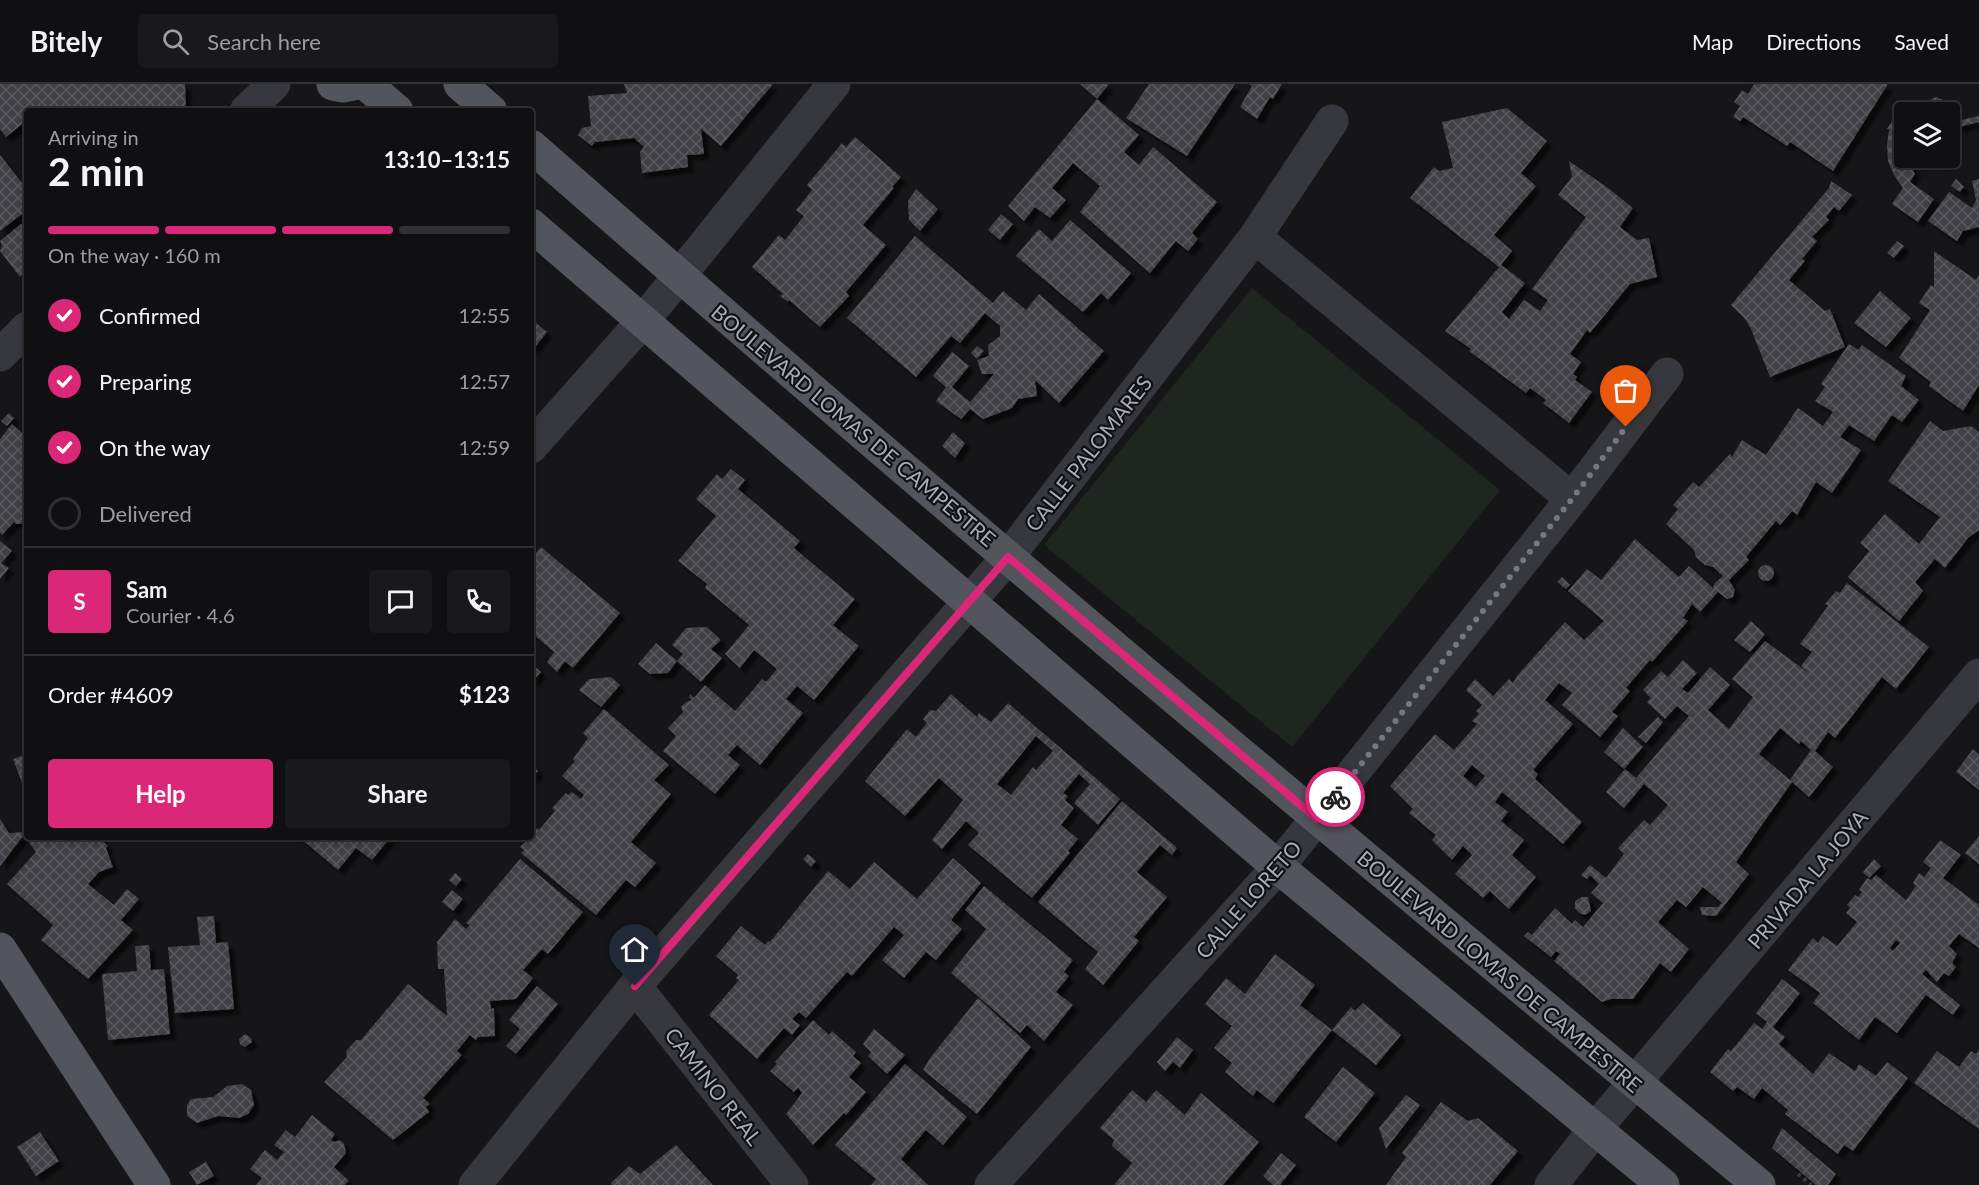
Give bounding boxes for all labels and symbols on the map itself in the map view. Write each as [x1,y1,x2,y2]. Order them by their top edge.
street label: BOULEVARD LOMAS DE CAMPESTRE [707,299,1001,551]
pin [1600,365,1651,427]
street label: CALLE PALOMARES [1020,370,1156,536]
courier [1305,767,1365,827]
street label: PRIVADA LA JOYA [1742,804,1873,953]
street label: CALLE LORETO [1190,835,1306,963]
street label: BOULEVARD LOMAS DE CAMPESTRE [1353,845,1647,1097]
pin [609,924,660,986]
street label: CAMINO REAL [660,1022,768,1150]

